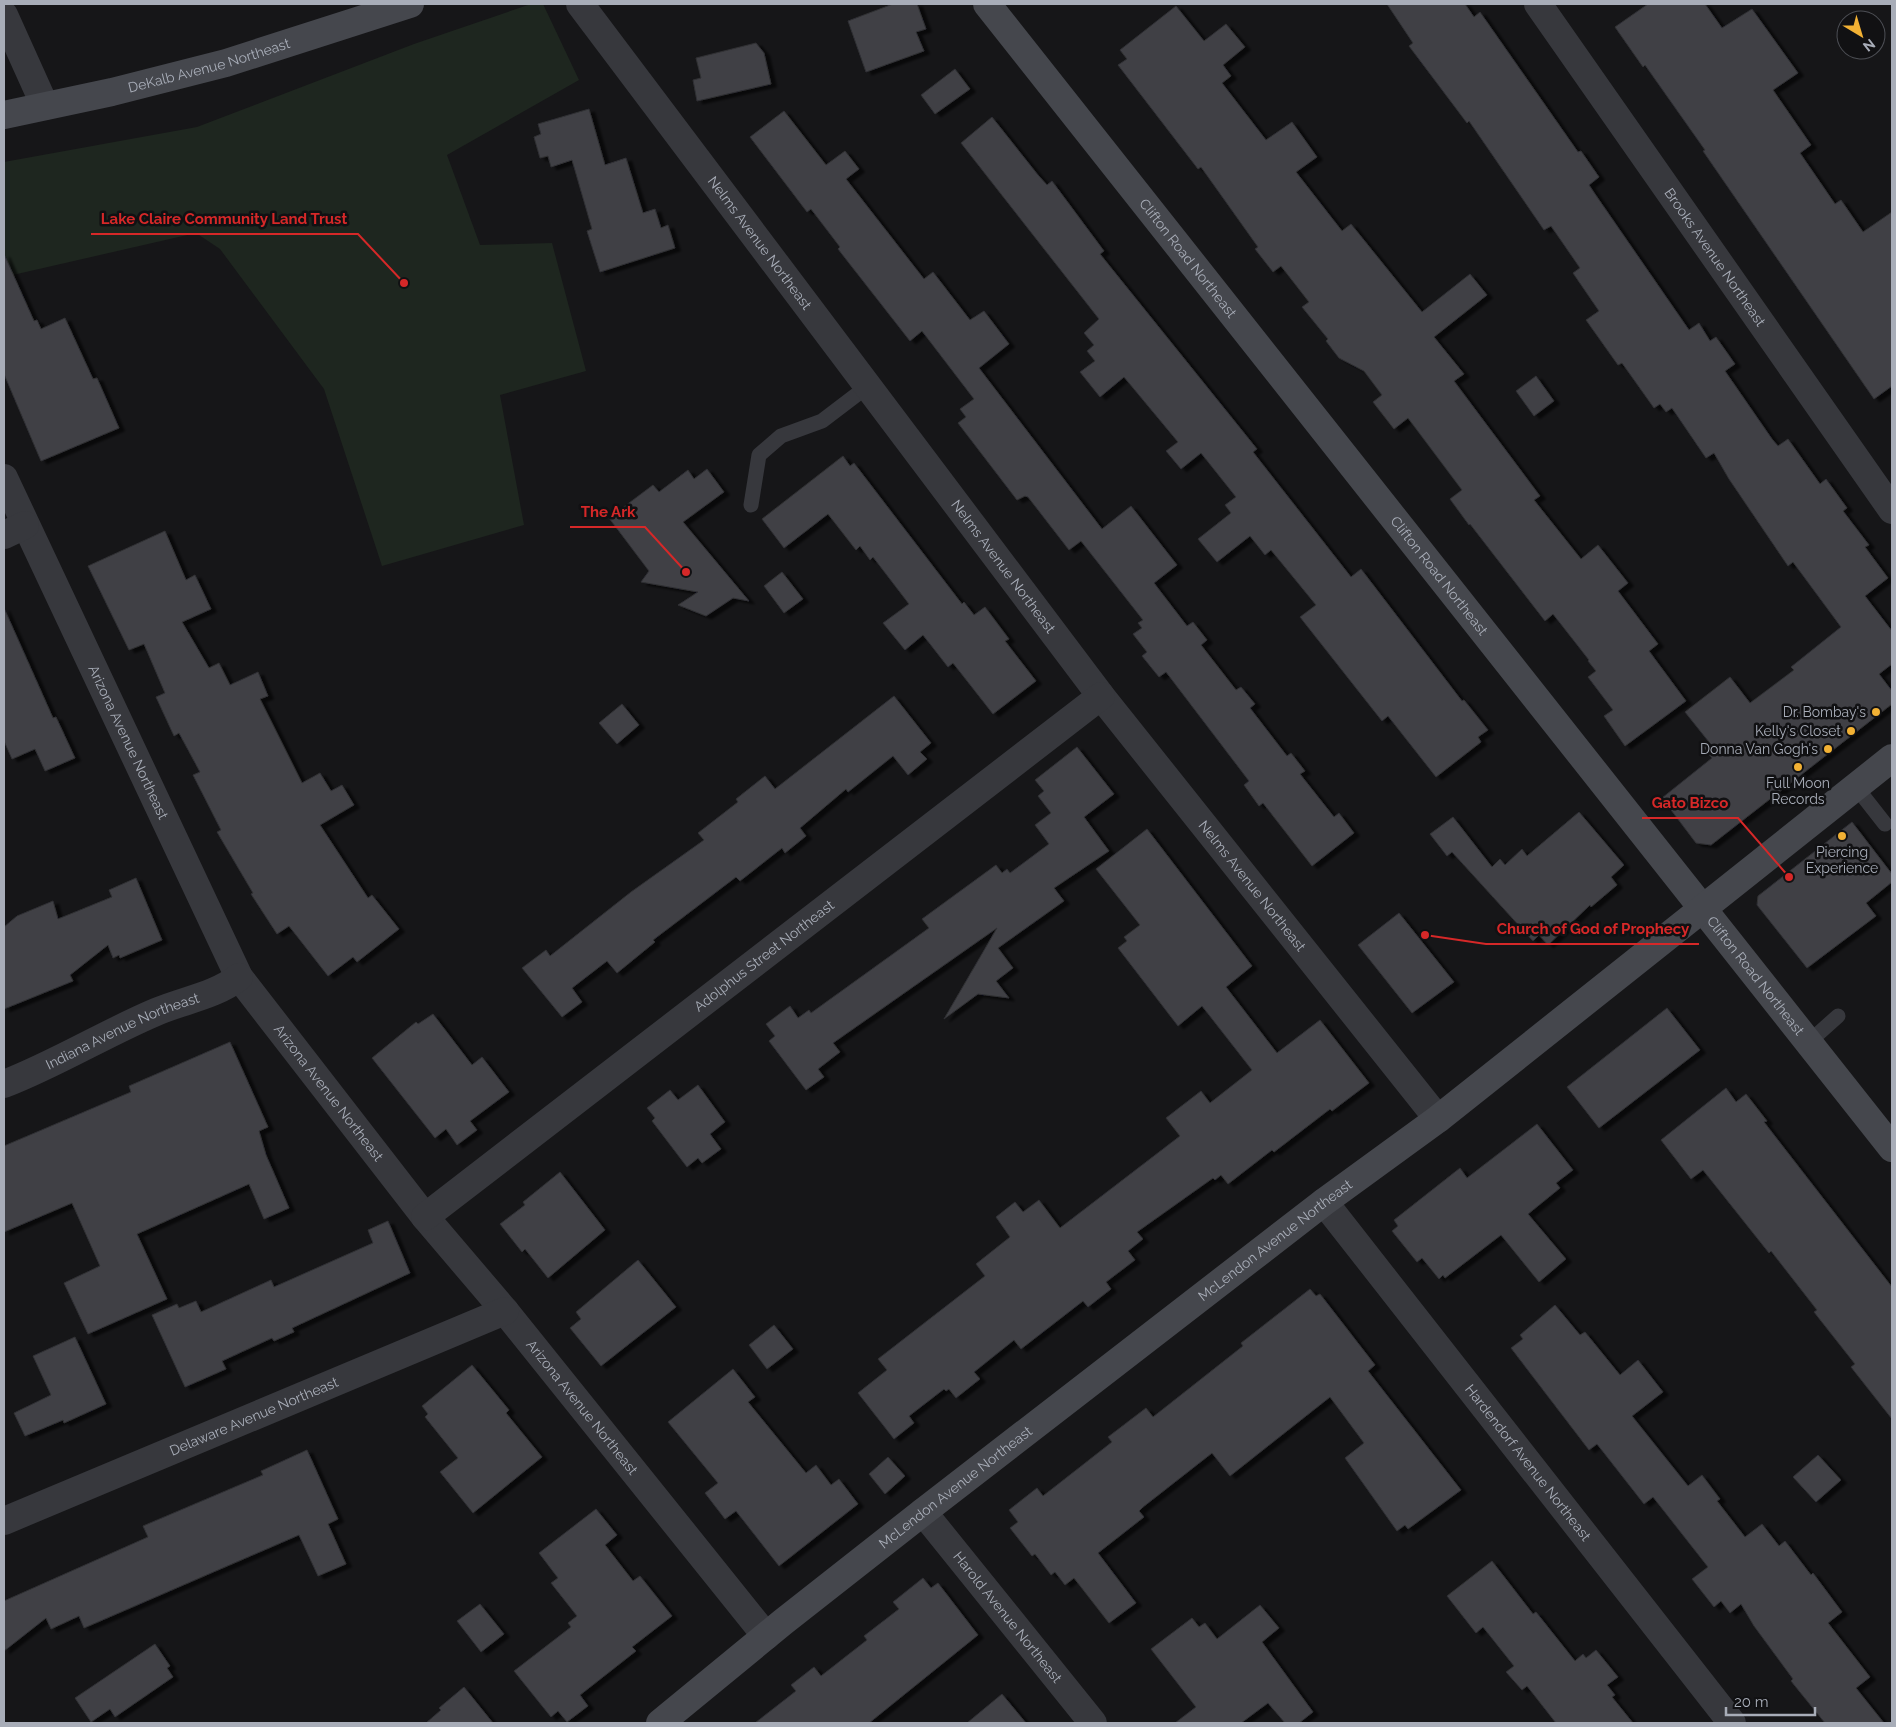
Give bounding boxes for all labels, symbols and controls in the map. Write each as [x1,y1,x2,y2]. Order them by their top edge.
north arrow [1836,10,1886,60]
street label: DeKalb Avenue Northeast [126,35,292,96]
text: N [1860,36,1878,55]
street label: Nelms Avenue Northeast [705,173,815,313]
street label: Brooks Avenue Northeast [1661,185,1769,330]
street label: Clifton Road Northeast [1136,195,1240,321]
callout: Lake Claire Community Land Trust [91,204,358,234]
text: Lake Claire Community Land Trust [101,210,347,228]
callout: The Ark [570,497,645,527]
street label: Nelms Avenue Northeast [948,497,1059,636]
text: The Ark [581,503,636,521]
street label: Clifton Road Northeast [1387,513,1491,639]
street label: Arizona Avenue Northeast [85,663,172,822]
place label: Dr. Bombay's [1783,704,1866,720]
marker: Dr. Bombay's [1870,706,1882,718]
place label: Kelly's Closet [1755,723,1841,739]
marker: Kelly's Closet [1845,725,1857,737]
place label: Donna Van Gogh's [1700,741,1818,757]
marker: Donna Van Gogh's [1822,743,1834,755]
marker: Full Moon Records [1792,761,1804,773]
place label: Full Moon Records [1766,775,1830,807]
callout: Gato Bizco [1642,788,1738,818]
text: Gato Bizco [1652,794,1728,812]
street label: Nelms Avenue Northeast [1195,817,1309,955]
marker: Piercing Experience [1836,830,1848,842]
place label: Piercing Experience [1806,844,1878,876]
street label: Adolphus Street Northeast [691,897,837,1015]
street label: Clifton Road Northeast [1704,913,1808,1039]
callout: Church of God of Prophecy [1486,914,1699,944]
text: Church of God of Prophecy [1497,920,1690,938]
street label: Indiana Avenue Northeast [43,990,202,1073]
street label: Arizona Avenue Northeast [271,1021,387,1164]
street label: McLendon Avenue Northeast [1195,1176,1355,1304]
street label: Arizona Avenue Northeast [523,1337,641,1478]
street label: Delaware Avenue Northeast [167,1374,341,1459]
street label: Hardendorf Avenue Northeast [1462,1381,1594,1544]
street label: McLendon Avenue Northeast [876,1423,1035,1552]
street label: Harold Avenue Northeast [950,1548,1065,1686]
scale bar [1726,1684,1815,1716]
text: 20 m [1734,1693,1769,1711]

